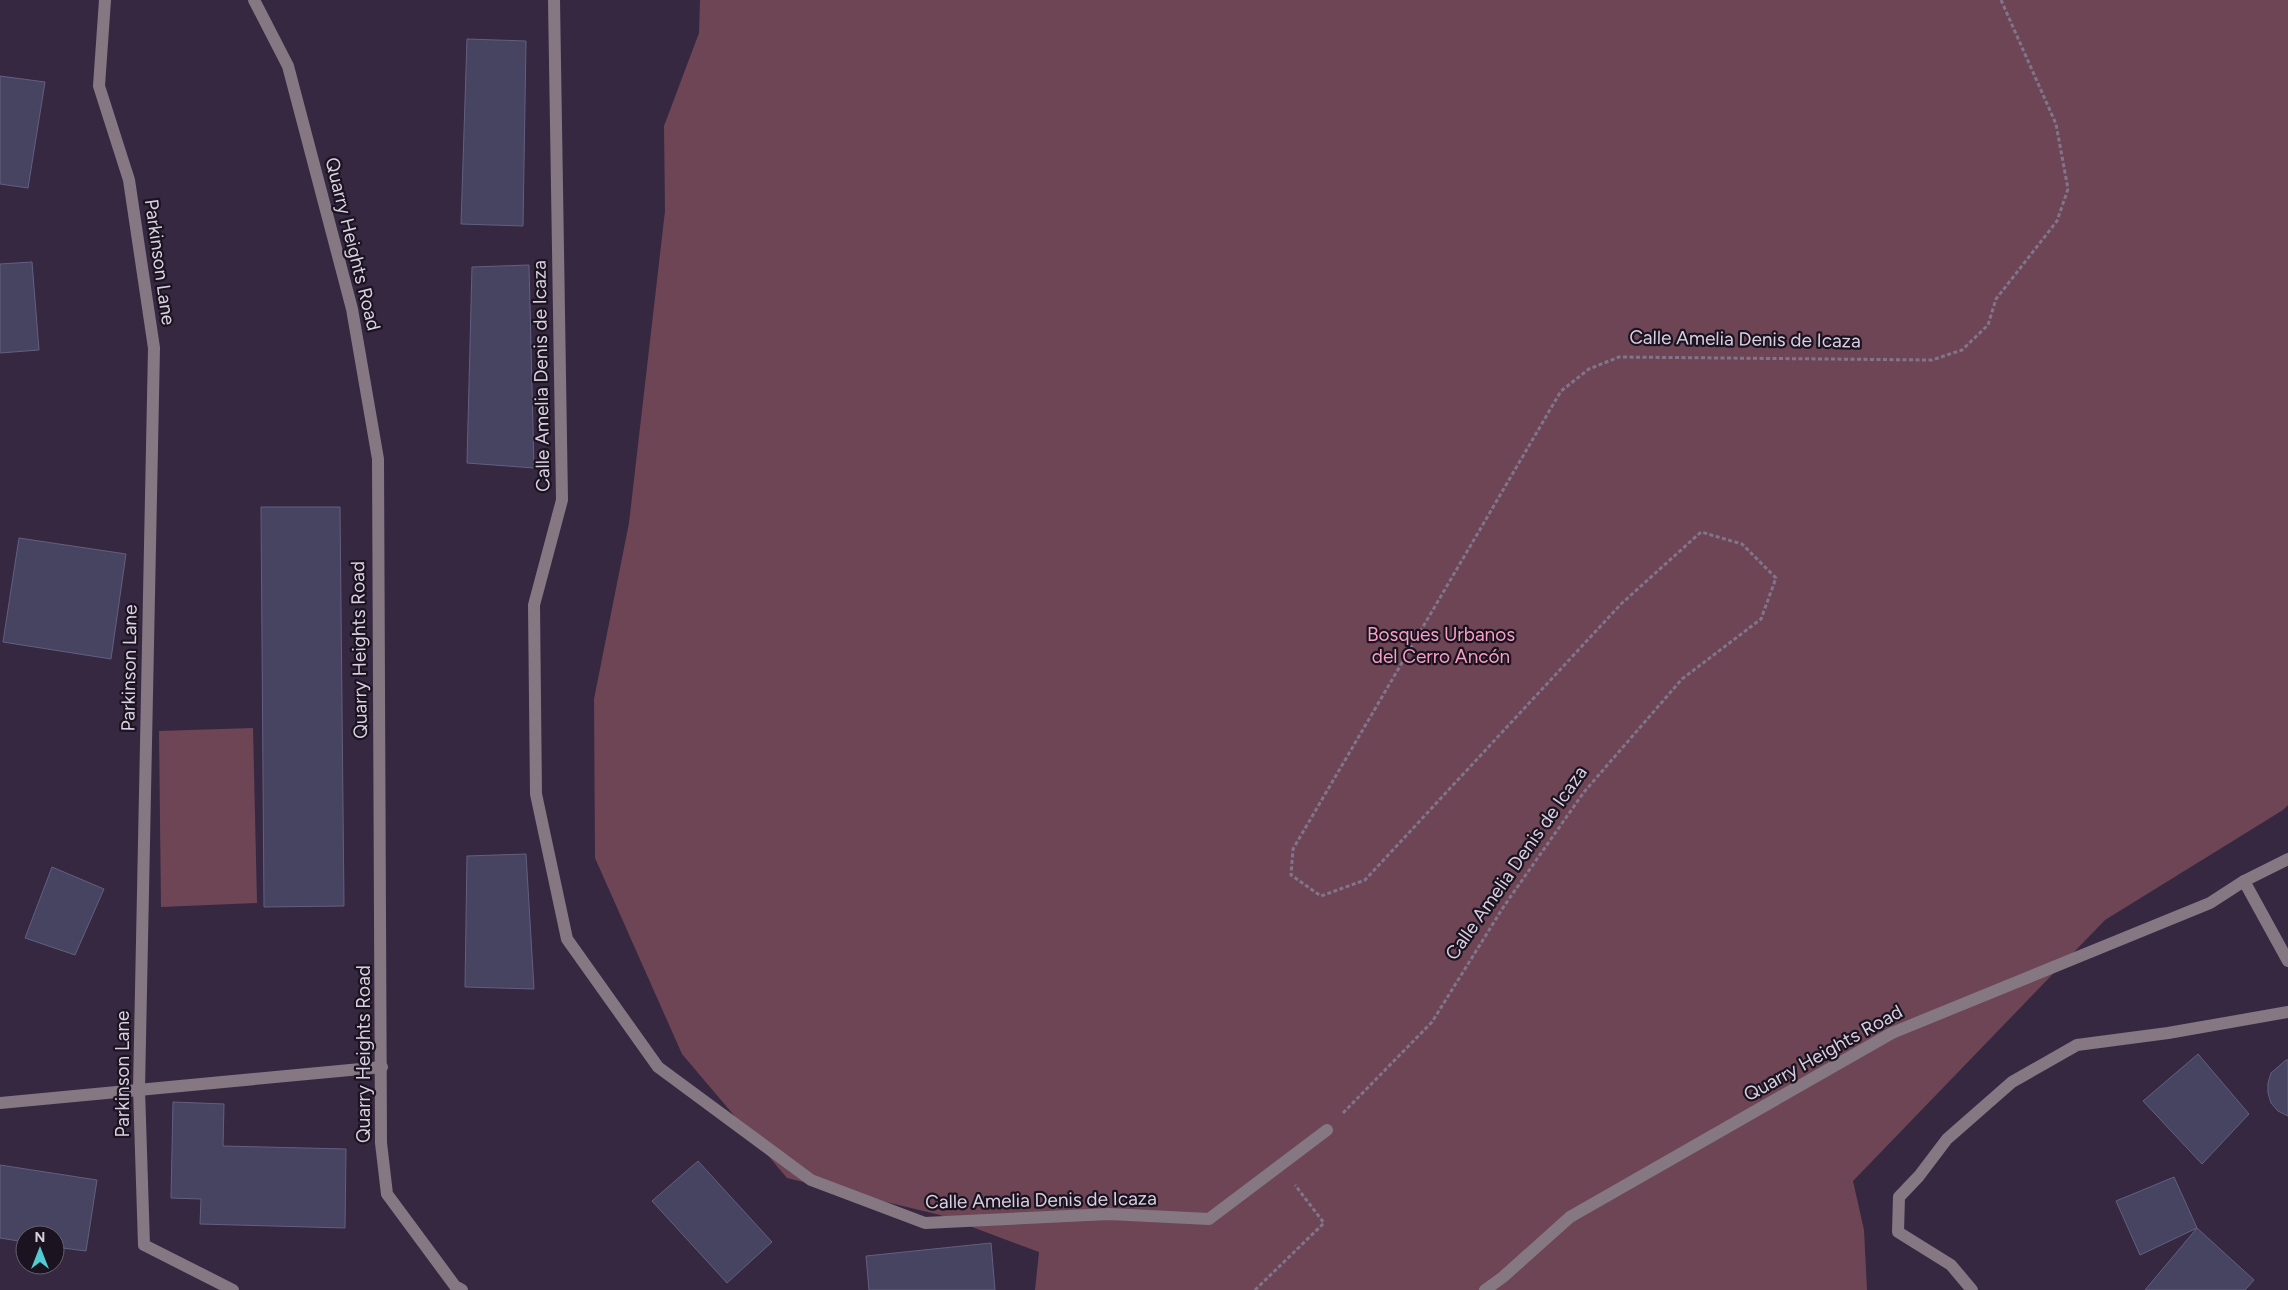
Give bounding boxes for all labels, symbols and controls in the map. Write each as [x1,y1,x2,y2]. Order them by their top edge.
street label: Quarry Heights Road [320,155,386,333]
street label: Parkinson Lane [140,198,180,326]
street label: Calle Amelia Denis de Icaza [527,260,555,492]
street label: Calle Amelia Denis de Icaza [1629,325,1861,353]
street label: Quarry Heights Road [346,561,372,739]
street label: Parkinson Lane [116,604,142,732]
park label: Bosques Urbanos del Cerro Ancón [1367,623,1515,668]
street label: Calle Amelia Denis de Icaza [1440,762,1592,964]
street label: Quarry Heights Road [352,965,375,1143]
street label: Quarry Heights Road [1740,1000,1906,1106]
street label: Parkinson Lane [111,1011,134,1137]
street label: Calle Amelia Denis de Icaza [925,1186,1157,1214]
north arrow [15,1225,65,1275]
text: N [35,1229,45,1246]

